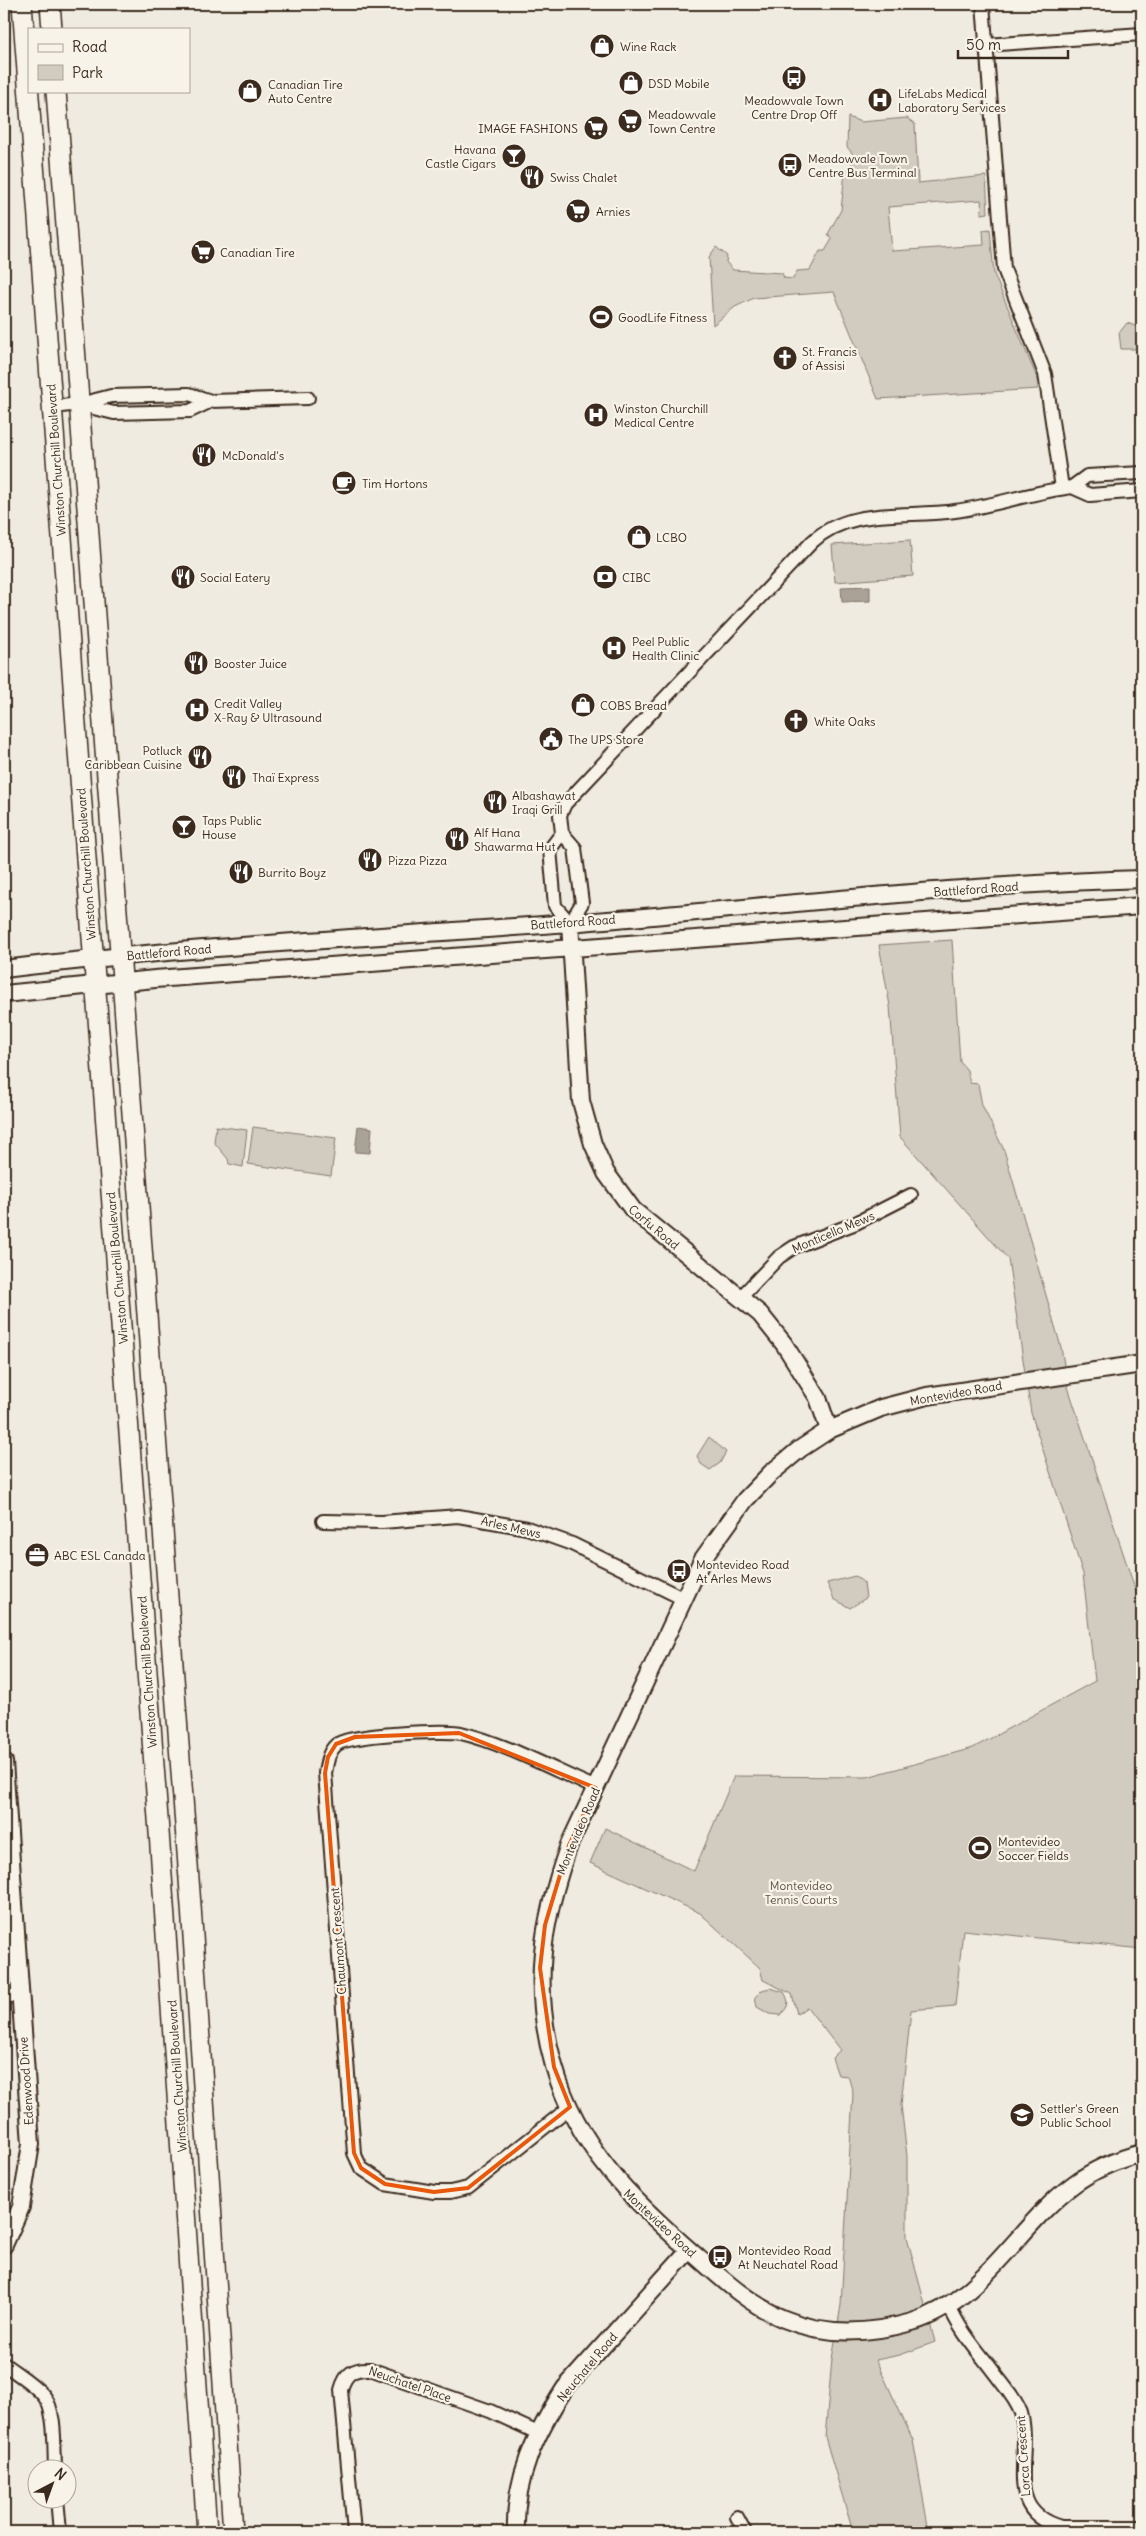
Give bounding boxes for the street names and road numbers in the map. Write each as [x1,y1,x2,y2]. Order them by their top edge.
street label: Winston Churchill Boulevard [43,384,69,536]
street label: Winston Churchill Boulevard [73,788,99,940]
street label: Battleford Road [933,879,1019,899]
street label: Battleford Road [530,912,616,932]
street label: Battleford Road [126,941,212,963]
street label: Winston Churchill Boulevard [103,1191,131,1345]
street label: Corfu Road [626,1202,682,1252]
street label: Monticello Mews [789,1208,877,1256]
street label: Montevideo Road [909,1378,1003,1408]
street label: Arles Mews [480,1513,542,1541]
street label: Winston Churchill Boulevard [134,1596,160,1748]
street label: Montevideo Road [553,1785,603,1877]
street label: Chaumont Crescent [327,1887,349,1995]
street label: Winston Churchill Boulevard [164,2000,190,2152]
street label: Edenwood Drive [15,2036,37,2126]
street label: Montevideo Road [621,2186,699,2260]
street label: Neuchatel Road [554,2329,620,2405]
street label: Neuchatel Place [367,2363,453,2405]
street label: Lorca Crescent [1013,2415,1033,2497]

